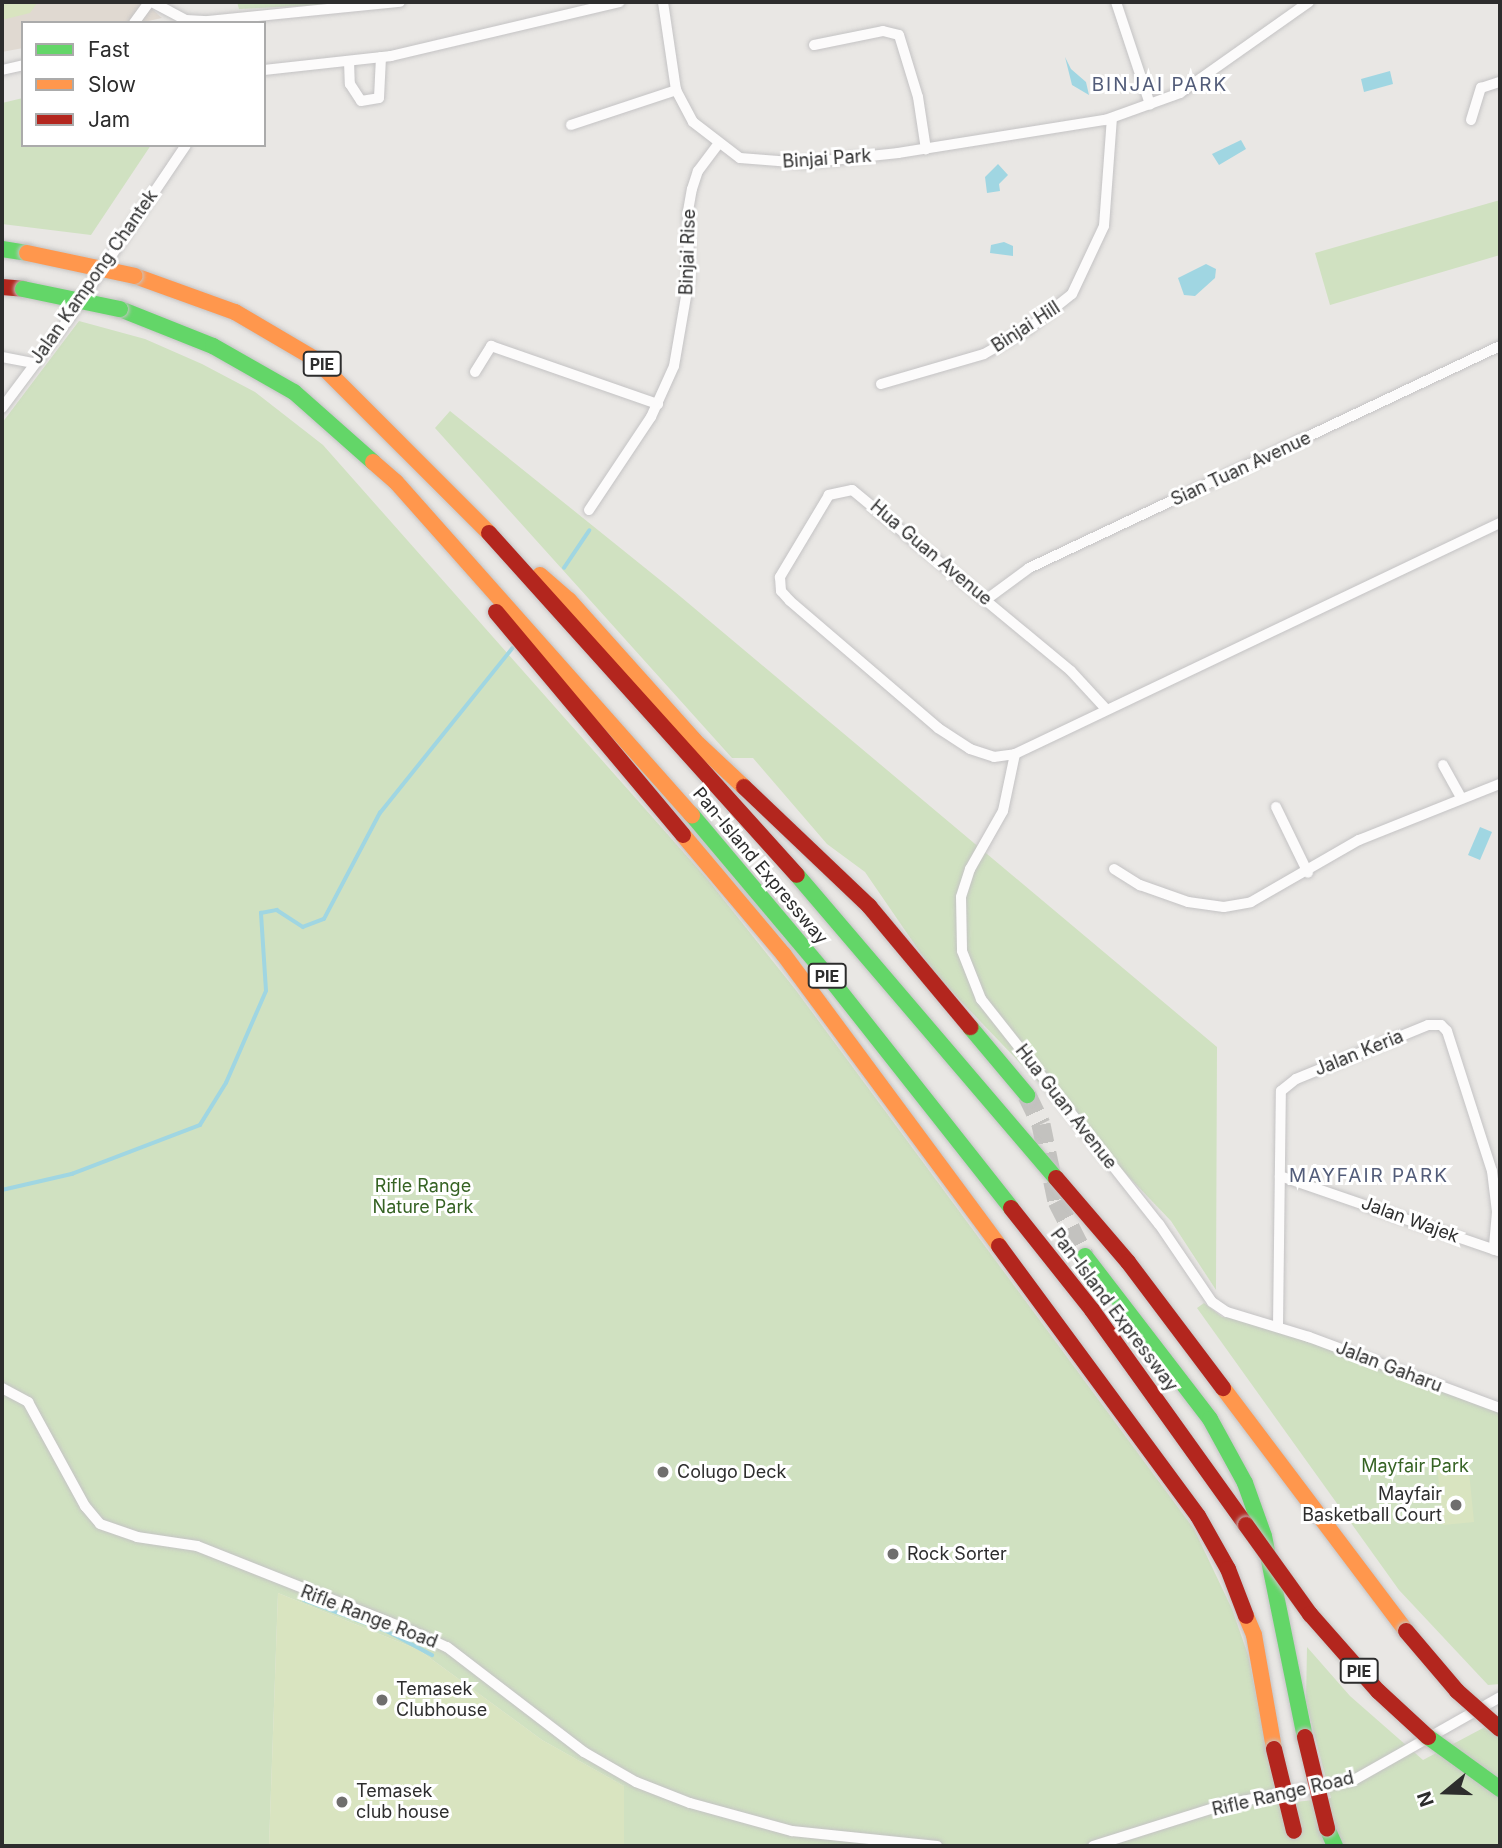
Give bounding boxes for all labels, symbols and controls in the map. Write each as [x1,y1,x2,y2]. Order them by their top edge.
legend [21,21,266,147]
text: Fast [88,37,130,62]
text: Slow [88,72,136,97]
district label: BINJAI PARK [1093,74,1227,96]
text: Jam [88,107,130,132]
street label: Binjai Park [782,145,872,173]
street label: Jalan Kampong Chantek [26,186,162,368]
street label: Binjai Rise [676,208,700,296]
street label: Binjai Hill [988,297,1064,357]
road number: PIE [301,352,343,376]
street label: Sian Tuan Avenue [1168,427,1314,511]
street label: Hua Guan Avenue [866,496,996,610]
street label: Pan-Island Expressway [688,783,832,949]
road number: PIE [806,964,848,988]
street label: Jalan Keria [1311,1025,1407,1081]
street label: Hua Guan Avenue [1011,1040,1121,1174]
district label: MAYFAIR PARK [1291,1165,1447,1187]
park label: Rifle Range Nature Park [373,1176,473,1218]
street label: Jalan Wajek [1358,1192,1462,1248]
street label: Pan-Island Expressway [1046,1224,1182,1396]
street label: Jalan Gaharu [1333,1337,1445,1397]
park label: Mayfair Park [1361,1455,1469,1477]
place label: Colugo Deck [677,1461,786,1483]
marker: Colugo Deck [655,1464,671,1480]
place label: Mayfair Basketball Court [1302,1484,1442,1526]
marker: Mayfair Basketball Court [1448,1497,1464,1513]
place label: Rock Sorter [907,1543,1007,1565]
marker: Rock Sorter [885,1546,901,1562]
street label: Rifle Range Road [298,1581,440,1653]
road number: PIE [1338,1658,1380,1684]
place label: Temasek Clubhouse [396,1679,487,1722]
marker: Temasek Clubhouse [374,1692,390,1708]
north arrow [1411,1757,1481,1827]
street label: Rifle Range Road [1210,1767,1356,1821]
place label: Temasek club house [356,1781,449,1824]
text: N [1412,1788,1439,1810]
marker: Temasek club house [334,1794,350,1810]

